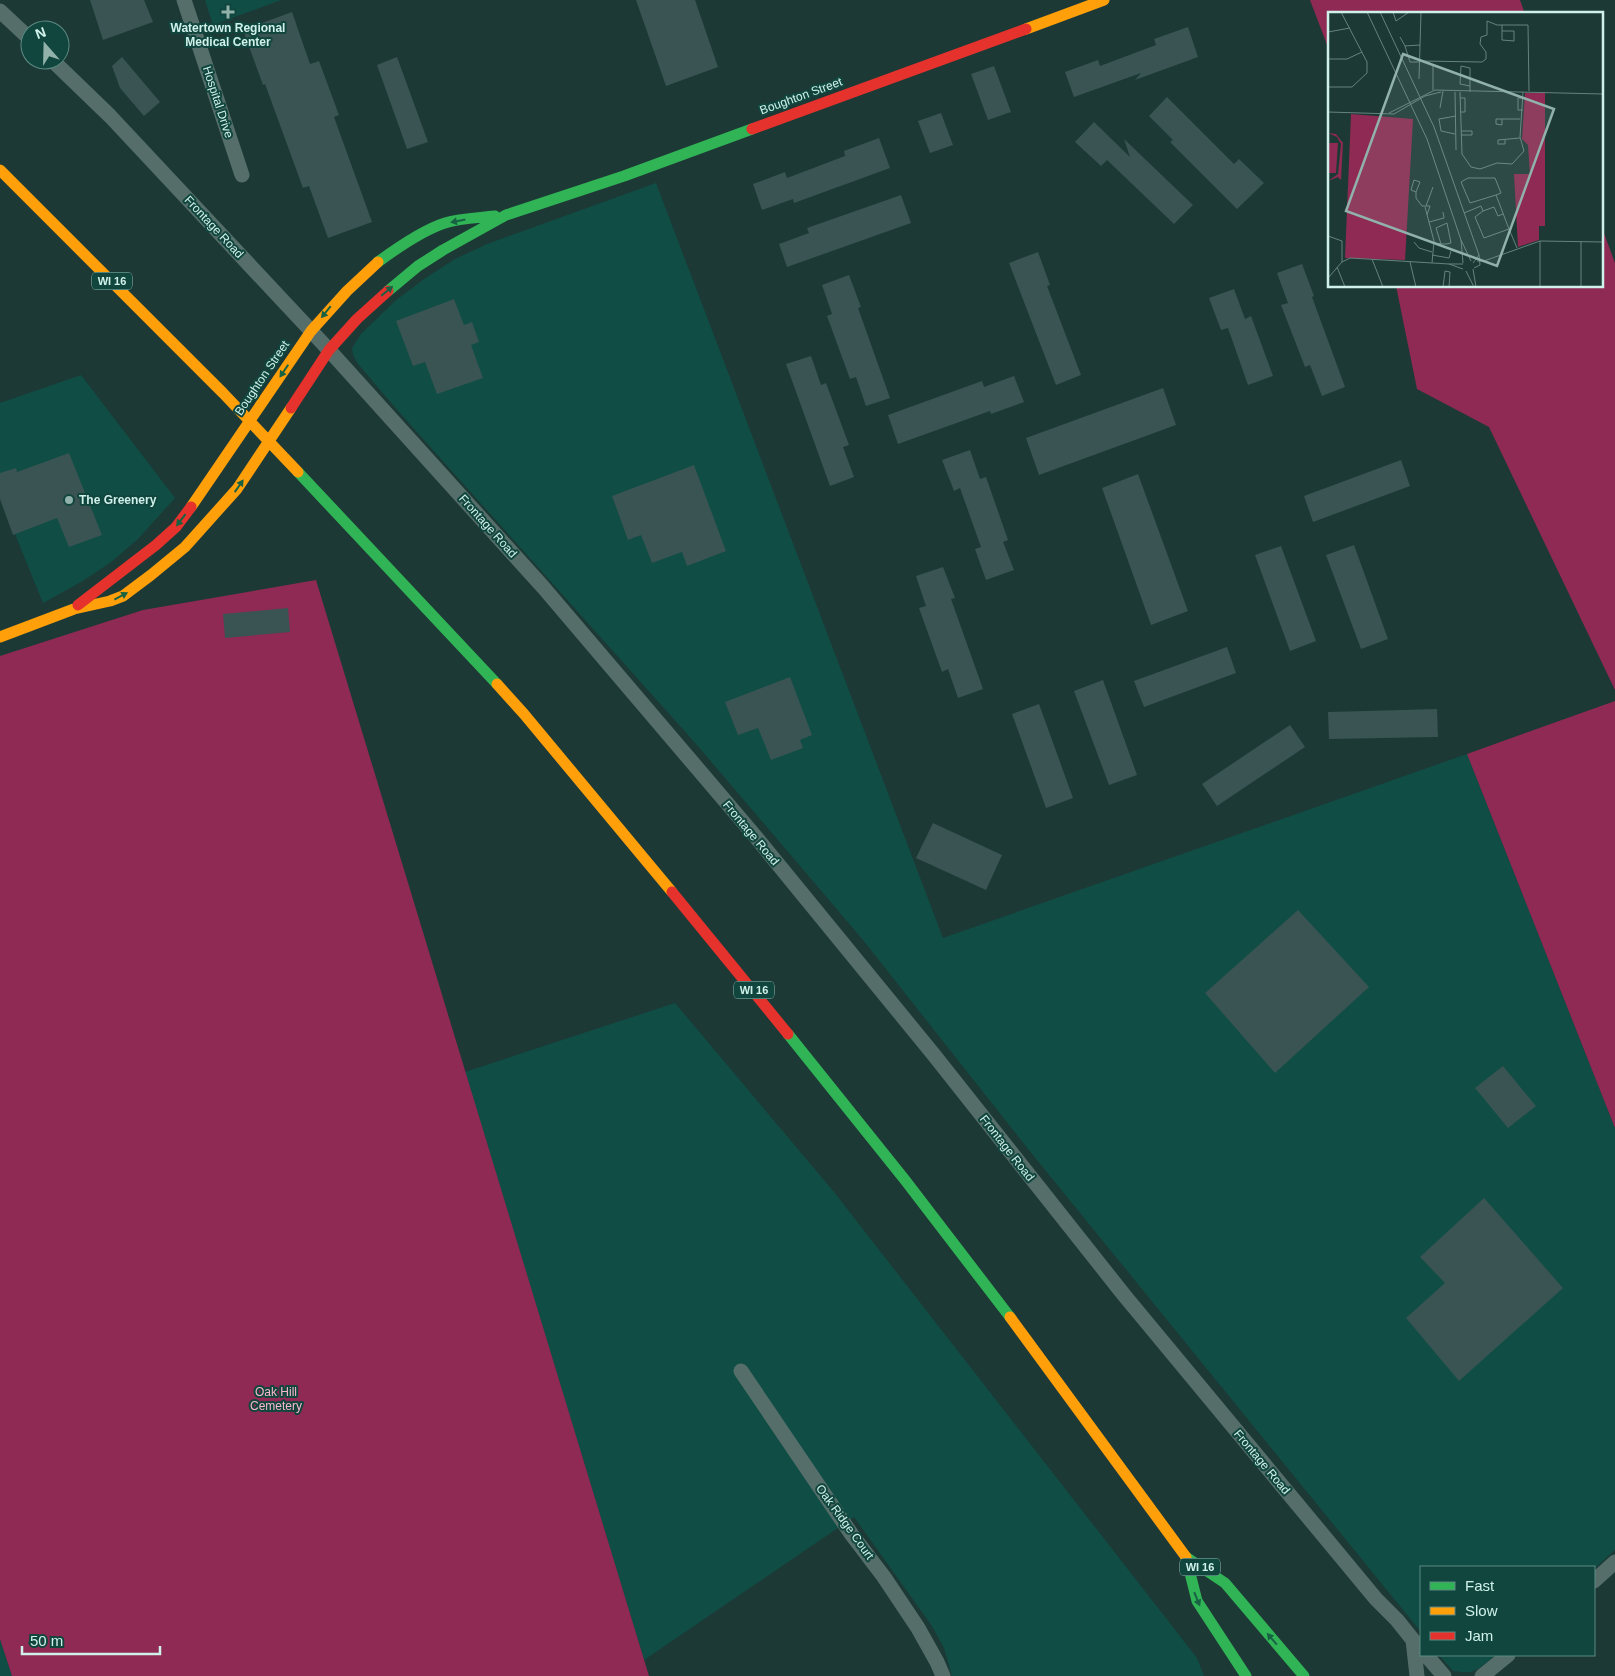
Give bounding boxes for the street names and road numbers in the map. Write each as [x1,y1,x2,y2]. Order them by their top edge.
street label: Hospital Drive [200,64,236,140]
street label: Boughton Street [758,74,845,117]
street label: Frontage Road [182,193,246,261]
road number: WI 16 [92,272,132,290]
street label: Boughton Street [232,338,292,418]
street label: Frontage Road [456,492,520,560]
street label: Frontage Road [720,798,782,868]
road number: WI 16 [734,982,774,998]
street label: Frontage Road [977,1112,1037,1184]
street label: Frontage Road [1231,1427,1293,1497]
street label: Oak Ridge Court [813,1482,877,1563]
road number: WI 16 [1180,1558,1220,1575]

